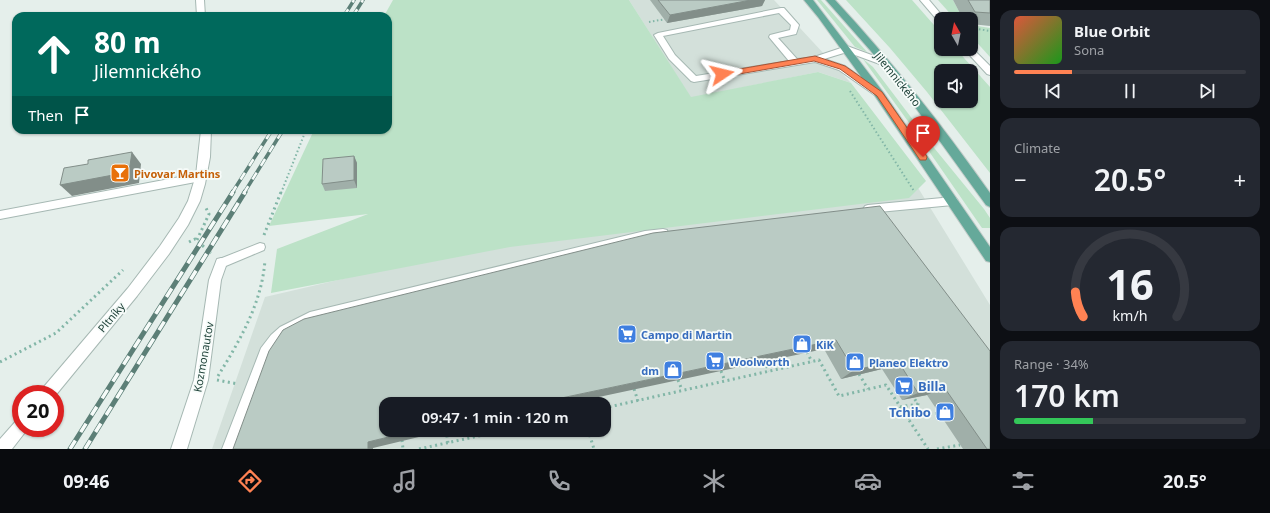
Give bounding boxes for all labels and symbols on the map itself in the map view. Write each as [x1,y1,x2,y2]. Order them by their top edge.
north arrow [934,12,978,56]
street label: Jilemnického [871,48,925,109]
position arrow [701,53,743,95]
pin [906,116,940,157]
bar icon: Pivovar Martins [109,162,131,184]
place label: Pivovar Martins [134,166,221,181]
street label: Pltníky [94,299,128,335]
street label: Kozmonautov [189,320,217,393]
supermarket icon: Campo di Martin [616,323,638,345]
place label: Campo di Martin [641,327,732,342]
shop icon: KiK [791,333,813,355]
place label: KiK [816,337,835,352]
supermarket icon: Woolworth [704,350,726,372]
shop icon: Planeo Elektro [844,351,866,373]
place label: Woolworth [729,354,790,369]
place label: Planeo Elektro [869,355,948,370]
shop icon: dm [662,359,684,381]
place label: dm [641,363,659,378]
supermarket icon: Billa [893,375,915,397]
place label: Billa [918,377,946,395]
speed limit sign: 20 [12,385,64,437]
shop icon: Tchibo [934,401,956,423]
place label: Tchibo [889,403,931,421]

